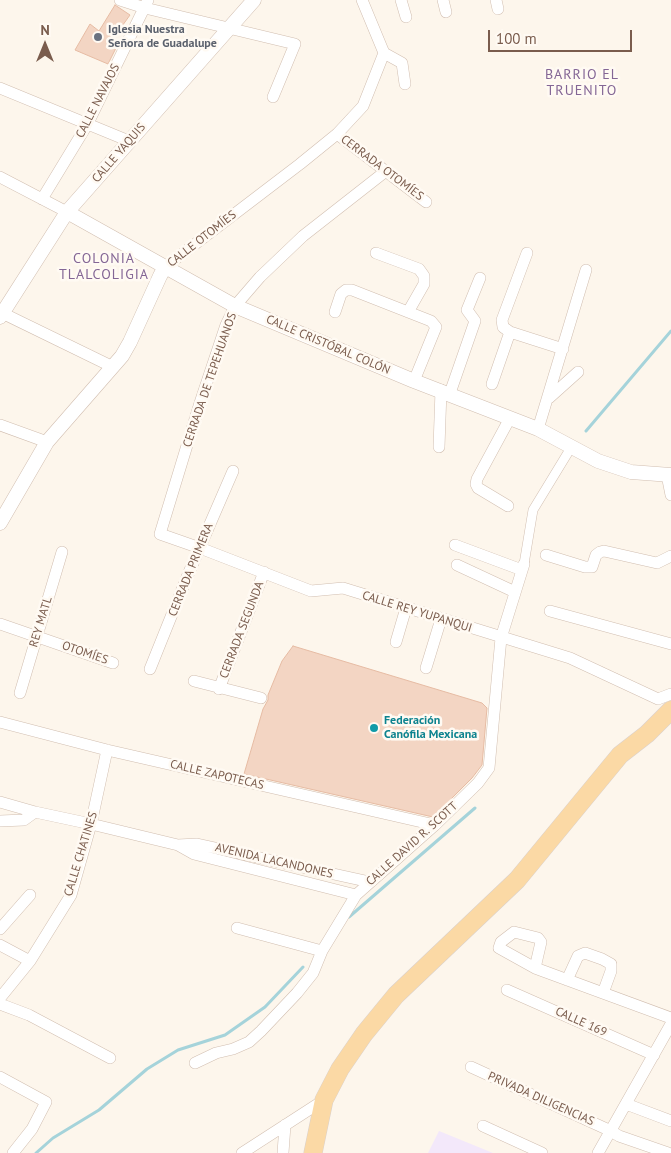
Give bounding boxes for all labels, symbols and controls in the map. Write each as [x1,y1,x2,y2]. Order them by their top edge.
north arrow [20,20,70,70]
scale bar [491,20,635,52]
text: N [40,21,50,39]
place label: Iglesia Nuestra Señora de Guadalupe [108,23,217,51]
text: 100 m [496,29,537,48]
marker: Iglesia Nuestra Señora de Guadalupe [92,31,104,43]
street label: CALLE NAVAJOS [73,61,123,141]
district label: BARRIO EL TRUENITO [544,67,620,100]
street label: CALLE YAQUIS [89,120,149,186]
street label: CERRADA OTOMÍES [338,132,426,204]
street label: CALLE OTOMÍES [165,208,239,270]
district label: COLONIA TLALCOLIGIA [58,251,150,284]
street label: CERRADA DE TEPEHUANOS [180,311,240,449]
street label: CALLE CRISTÓBAL COLÓN [264,312,392,378]
street label: CERRADA PRIMERA [166,521,216,619]
street label: CERRADA SEGUNDA [217,579,267,681]
street label: CALLE REY YUPANQUI [360,588,474,636]
street label: REY MATL [27,595,55,649]
street label: OTOMÍES [60,638,110,668]
place label: Federación Canófila Mexicana [384,714,477,742]
marker: Federación Canófila Mexicana [368,722,380,734]
street label: CALLE ZAPOTECAS [169,757,265,793]
street label: CALLE DAVID R. SCOTT [363,799,461,889]
street label: CALLE CHATINES [61,810,101,898]
street label: AVENIDA LACANDONES [214,840,334,882]
street label: CALLE 169 [553,1004,609,1040]
street label: PRIVADA DILIGENCIAS [486,1069,596,1129]

